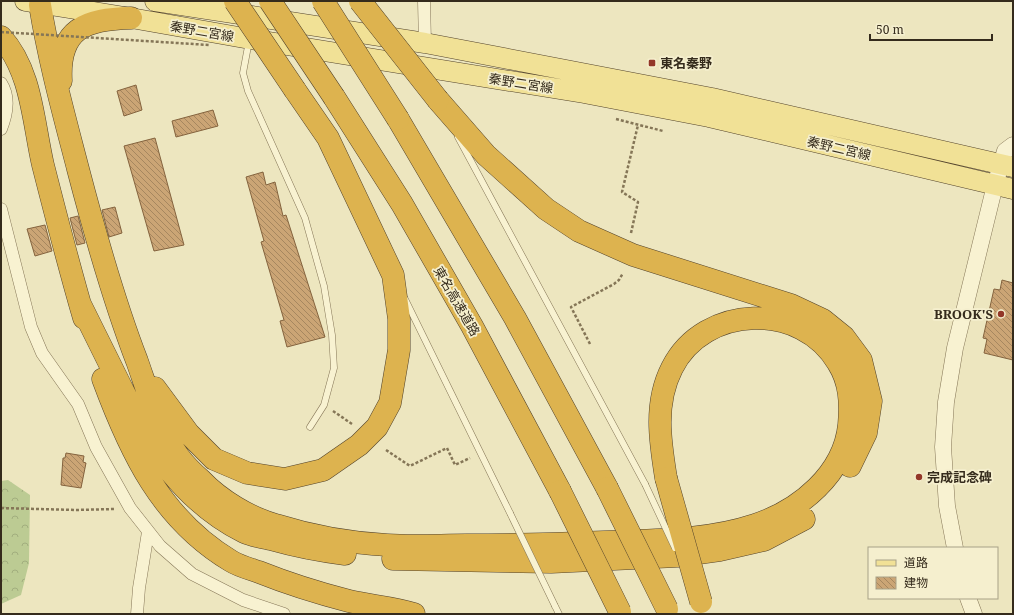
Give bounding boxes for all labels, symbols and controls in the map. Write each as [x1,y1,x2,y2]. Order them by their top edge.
street label: 秦野二宮線 [168,16,236,46]
scale bar [870,16,992,42]
text: 50 m [876,21,904,38]
place label: 東名秦野 [660,54,712,72]
marker: 東名秦野 [647,58,657,68]
street label: 秦野二宮線 [487,69,555,97]
street label: 秦野二宮線 [805,132,873,164]
street label: 東名高速道路 [430,263,484,339]
place label: BROOK'S [934,305,993,323]
marker: BROOK'S [996,309,1006,319]
place label: 完成記念碑 [927,468,992,486]
marker: 完成記念碑 [914,472,924,482]
legend [868,547,998,599]
text: 道路 [904,554,928,571]
text: 建物 [904,574,928,591]

